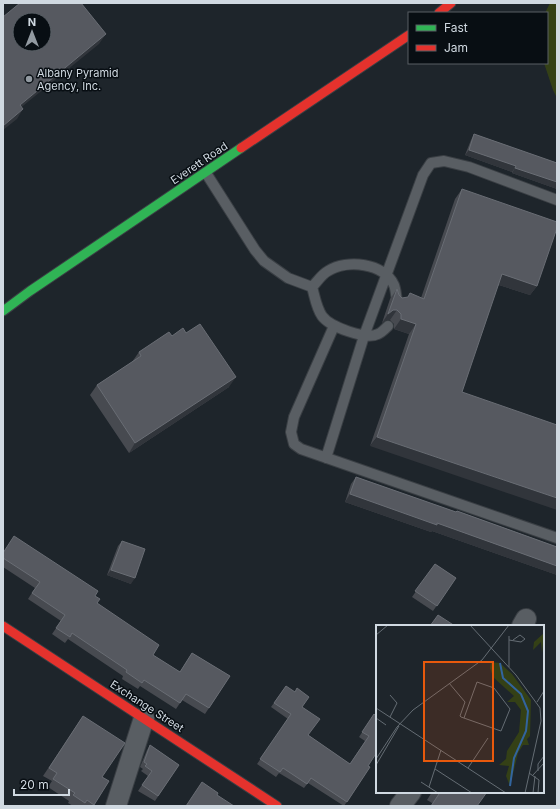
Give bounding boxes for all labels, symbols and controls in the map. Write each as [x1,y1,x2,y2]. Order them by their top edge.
north arrow [12,12,52,52]
legend [408,12,548,64]
text: N [28,15,36,29]
text: Fast [444,20,468,35]
text: Jam [444,40,468,55]
place label: Albany Pyramid Agency, Inc. [37,66,118,93]
marker: Albany Pyramid Agency, Inc. [24,74,34,84]
street label: Everett Road [168,139,230,187]
inset map [376,625,544,793]
street label: Exchange Street [107,677,187,735]
scale bar [14,771,69,797]
text: 20 m [20,777,49,792]

